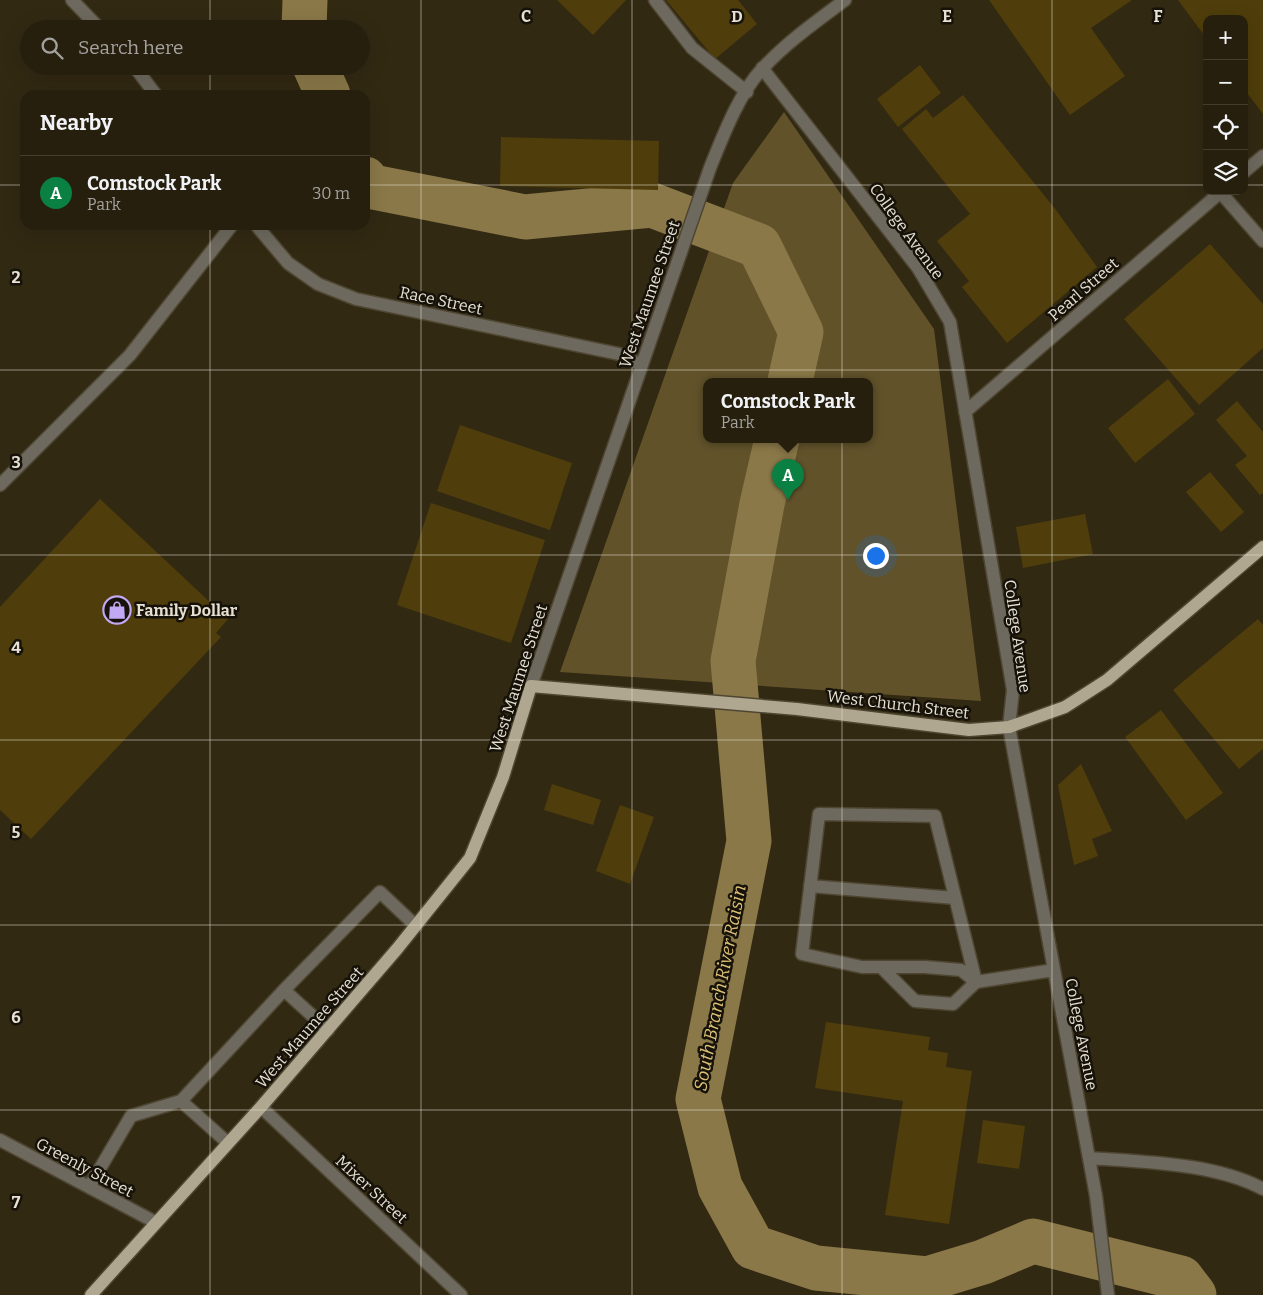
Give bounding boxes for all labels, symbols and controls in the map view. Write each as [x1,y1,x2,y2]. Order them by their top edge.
text: C [521,7,531,26]
text: D [731,7,743,26]
text: E [942,7,952,26]
text: F [1154,7,1163,26]
map controls [1203,15,1248,195]
button: + [1203,15,1248,60]
search box [20,20,370,75]
icon: search [38,34,66,62]
text: Search here [78,36,183,59]
button: − [1203,60,1248,105]
button: locate [1203,105,1248,150]
text: Nearby [40,110,113,136]
button: layers [1203,150,1248,195]
text: Comstock Park [87,172,221,195]
street label: College Avenue [865,180,948,283]
text: A [50,184,62,203]
text: 30 m [312,184,350,203]
text: Park [87,195,121,214]
street label: West Maumee Street [615,218,684,370]
street label: Pearl Street [1044,254,1122,325]
text: 2 [11,268,21,287]
street label: Race Street [398,282,484,319]
popup [703,378,873,443]
text: Comstock Park [721,390,855,413]
text: Park [721,413,755,432]
text: 3 [11,453,21,472]
pin: A [772,459,804,500]
your location [863,543,889,569]
street label: College Avenue [1000,578,1035,694]
shop icon: Family Dollar [102,595,132,625]
place label: Family Dollar [136,601,238,620]
street label: West Maumee Street [486,602,551,755]
text: 4 [11,638,21,657]
street label: West Church Street [826,686,970,723]
text: 5 [12,823,21,842]
water label: South Branch River Raisin [689,883,751,1093]
street label: West Maumee Street [252,963,367,1092]
street label: College Avenue [1061,976,1102,1092]
text: 6 [11,1008,21,1027]
street label: Greenly Street [33,1134,137,1201]
street label: Mixer Street [332,1151,412,1228]
text: 7 [12,1193,21,1212]

